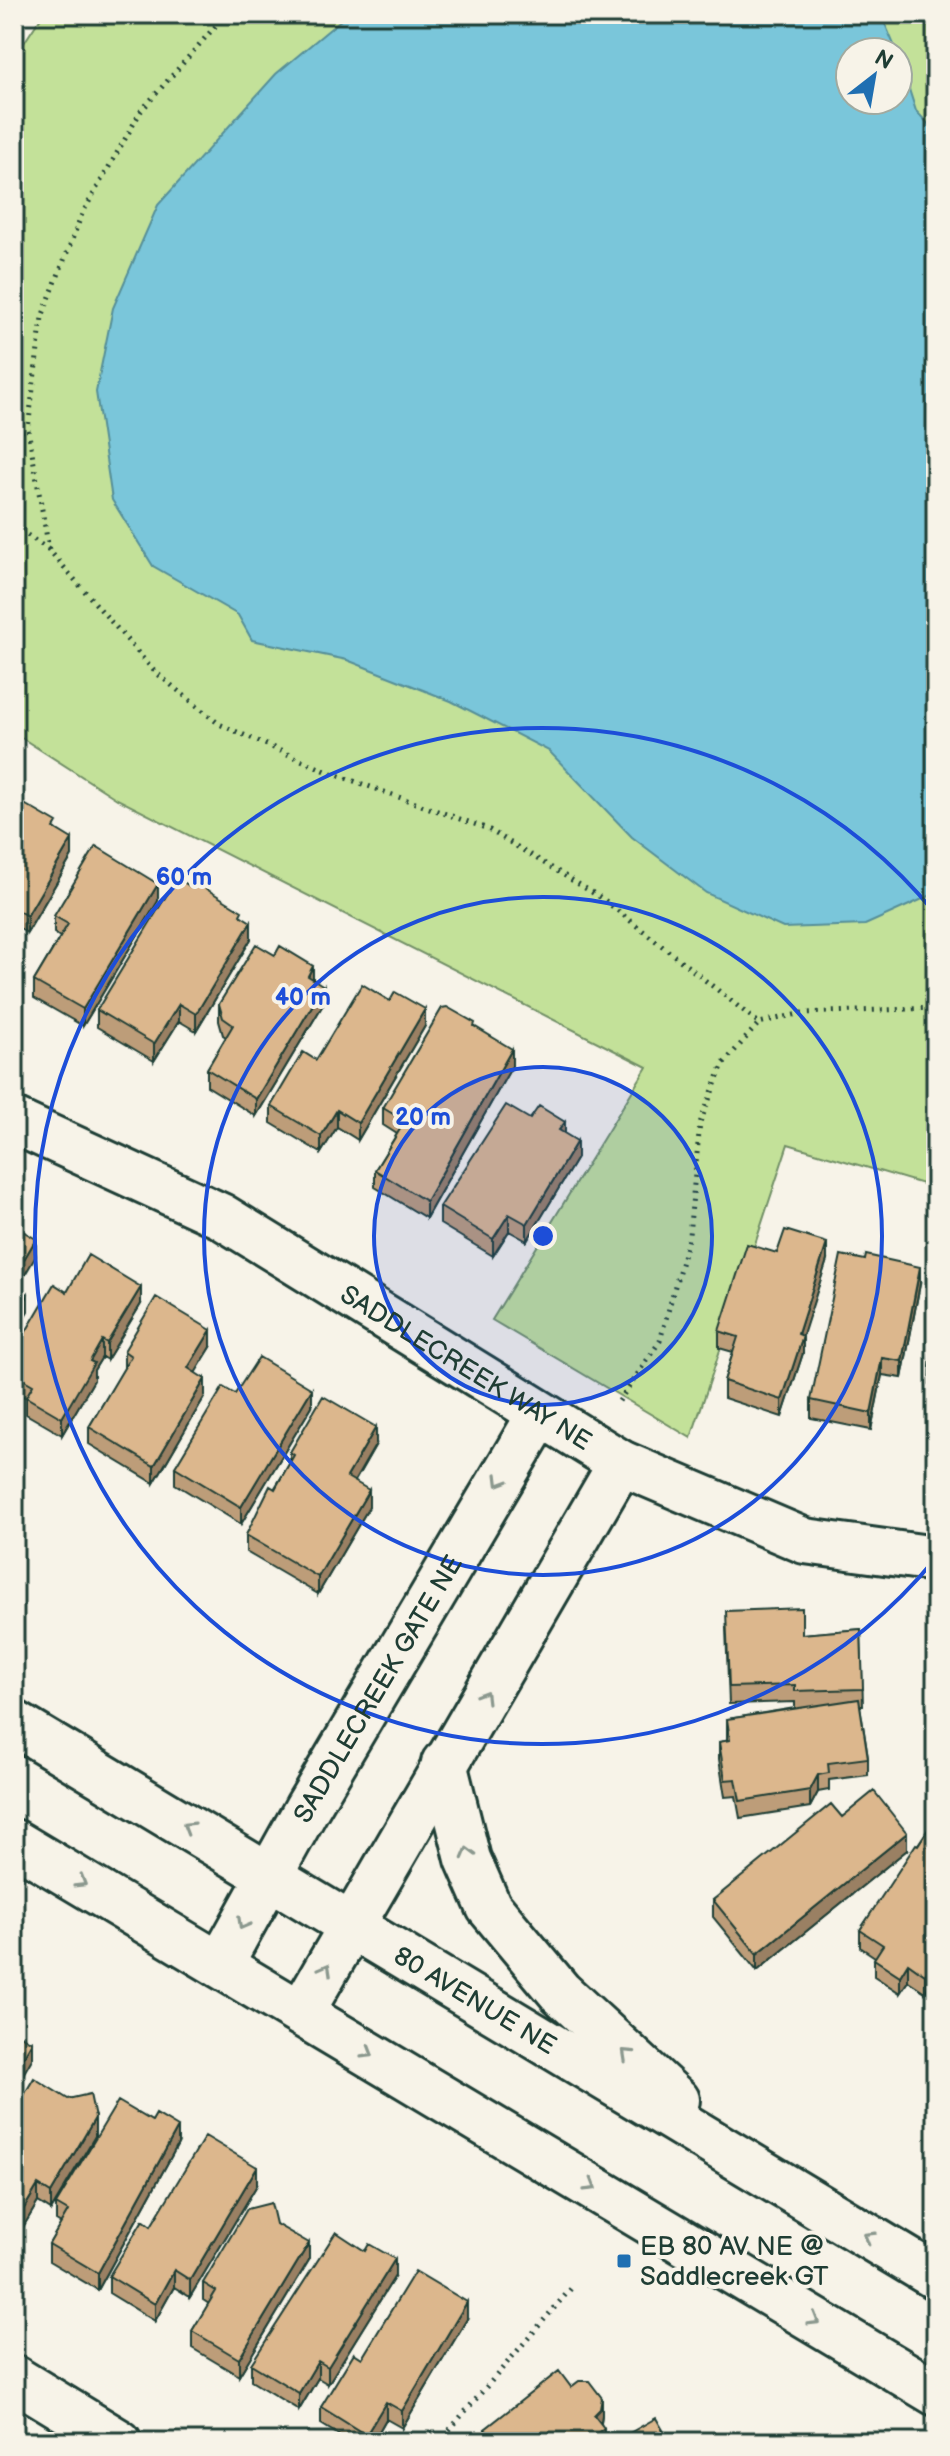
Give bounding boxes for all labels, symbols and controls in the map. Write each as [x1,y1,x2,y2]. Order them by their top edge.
north arrow [834,36,914,116]
text: N [869,44,898,76]
text: 60 m [156,863,212,892]
text: 40 m [275,983,331,1012]
text: 20 m [395,1103,451,1132]
centre of rings [529,1222,557,1250]
street label: SADDLECREEK WAY NE [334,1280,597,1458]
one-way arrow [494,1472,510,1487]
street label: SADDLECREEK GATE NE [288,1550,470,1829]
one-way arrow [474,1690,490,1705]
one-way arrow [182,1821,197,1837]
one-way arrow [460,1847,477,1861]
one-way arrow [72,1872,87,1888]
one-way arrow [237,1915,252,1930]
street label: 80 AVENUE NE [388,1941,561,2062]
one-way arrow [316,1963,332,1978]
one-way arrow [359,2043,374,2059]
one-way arrow [622,2049,636,2064]
one-way arrow [582,2177,597,2192]
one-way arrow [863,2231,878,2247]
place label: EB 80 AV NE @ Saddlecreek GT [640,2232,829,2293]
marker: EB 80 AV NE @ Saddlecreek GT [615,2252,633,2270]
one-way arrow [805,2310,820,2326]

